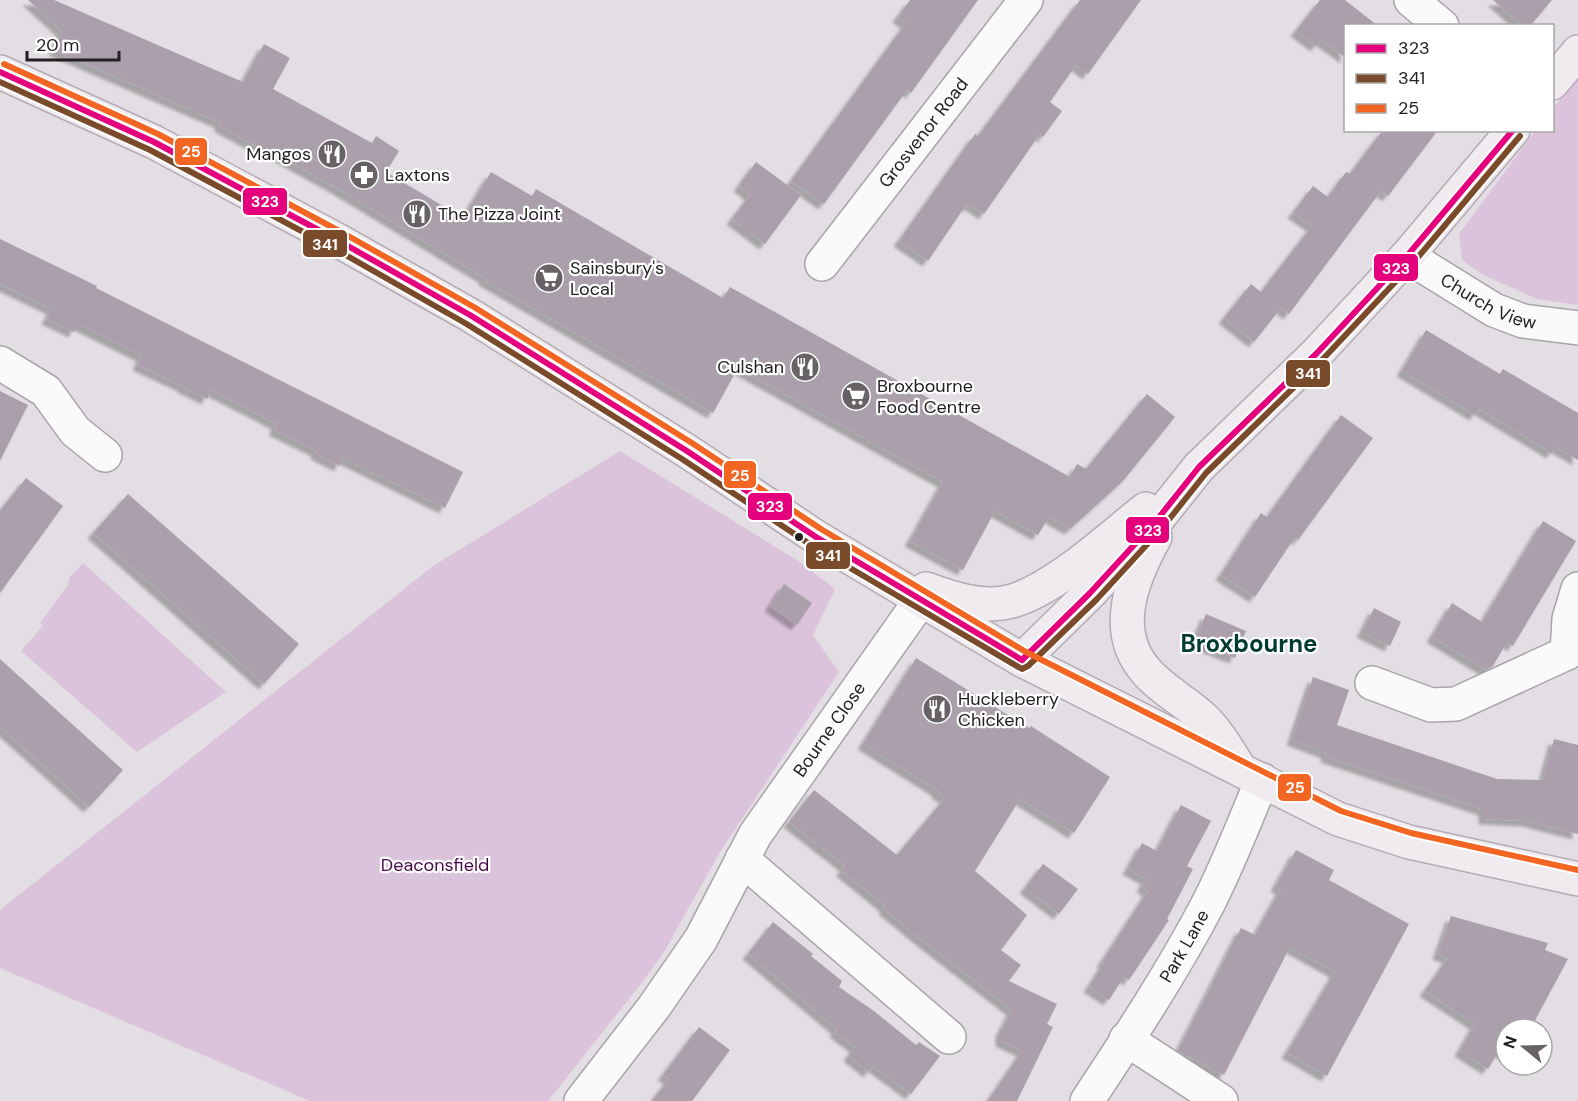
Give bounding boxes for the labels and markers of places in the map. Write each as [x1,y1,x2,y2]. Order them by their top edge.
restaurant icon: Mangos [316,138,348,170]
place label: Mangos [246,142,311,166]
pharmacy icon: Laxtons [348,159,380,191]
place label: Laxtons [385,163,450,187]
restaurant icon: The Pizza Joint [401,198,433,230]
place label: The Pizza Joint [438,202,561,226]
place label: Sainsbury's Local [570,256,664,301]
supermarket icon: Sainsbury's Local [533,262,565,294]
restaurant icon: Culshan [789,351,821,383]
place label: Culshan [717,355,784,379]
place label: Broxbourne Food Centre [877,374,981,419]
supermarket icon: Broxbourne Food Centre [840,380,872,412]
unlabelled marker [793,531,805,543]
place label: Huckleberry Chicken [958,687,1059,732]
restaurant icon: Huckleberry Chicken [921,693,953,725]

